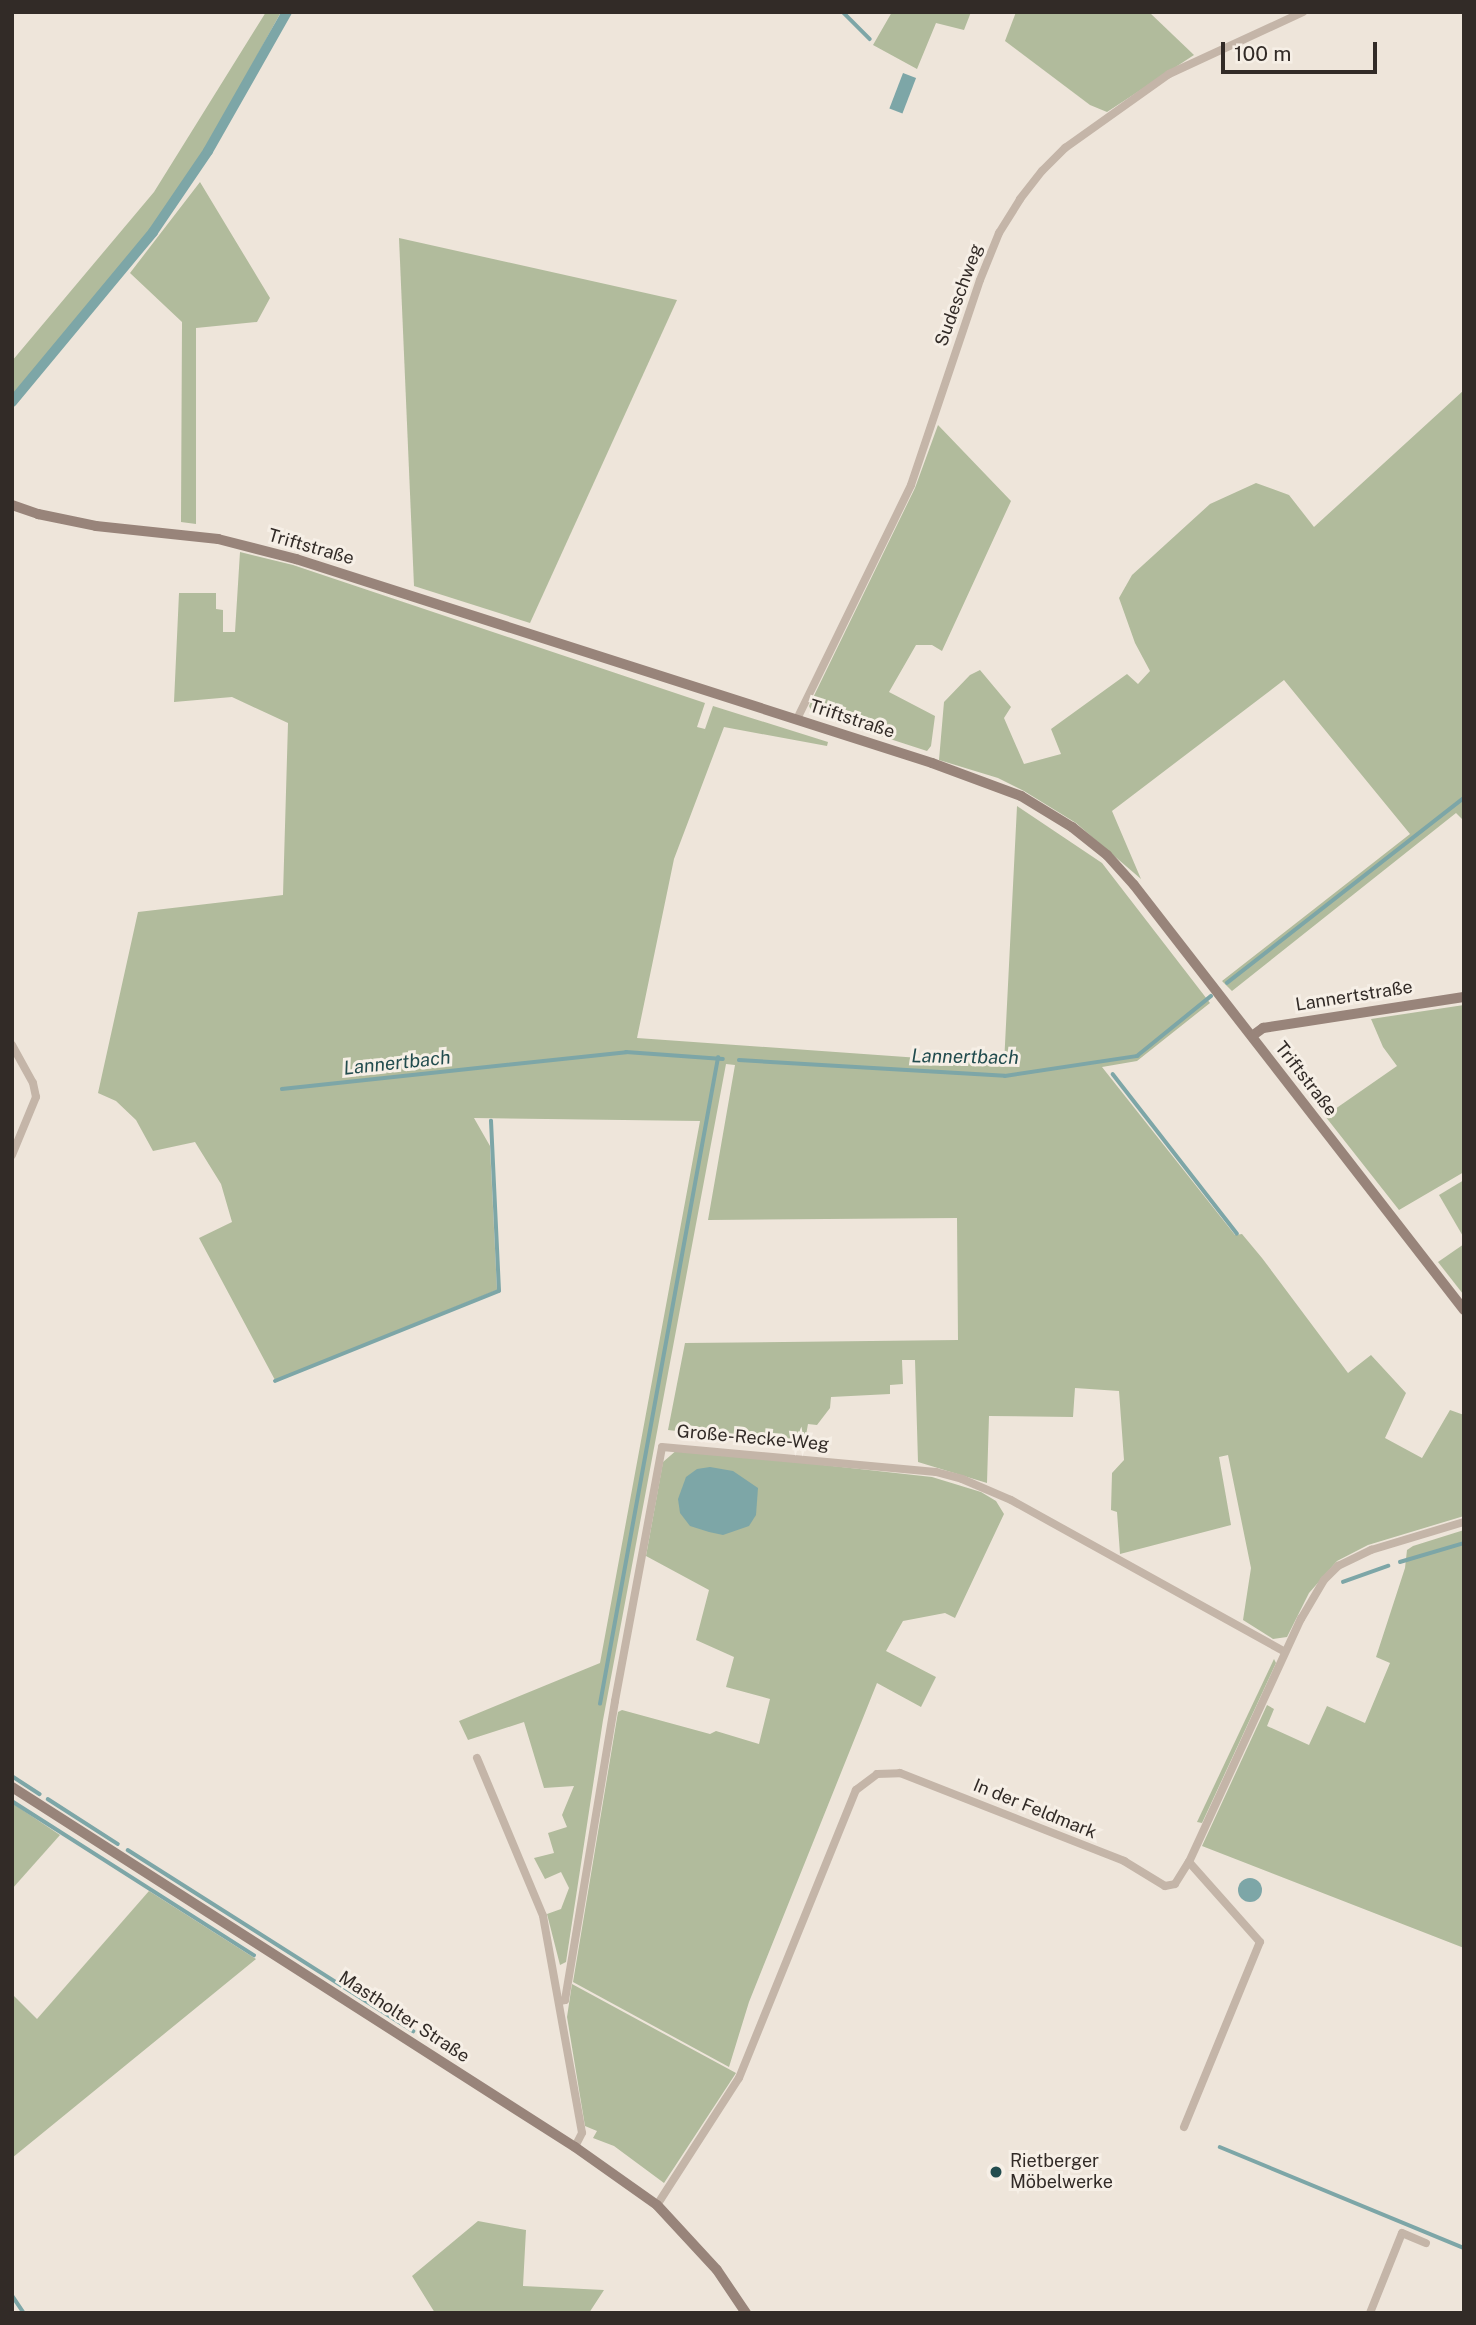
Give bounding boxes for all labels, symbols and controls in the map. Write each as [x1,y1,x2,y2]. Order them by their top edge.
scale bar [1224,28,1380,72]
text: 100 m [1234,41,1291,66]
street label: Sudeschweg [930,241,988,349]
street label: Triftstraße [265,524,357,570]
street label: Triftstraße [807,695,897,743]
street label: Lannertstraße [1294,976,1414,1016]
street label: Triftstraße [1270,1037,1342,1121]
water label: Lannertbach [911,1045,1019,1069]
water label: Lannertbach [342,1046,452,1080]
street label: Große-Recke-Weg [676,1421,830,1455]
street label: In der Feldmark [970,1774,1100,1844]
street label: Mastholter Straße [335,1967,473,2067]
place label: Rietberger Möbelwerke [1010,2151,1113,2194]
marker: Rietberger Möbelwerke [988,2164,1004,2180]

